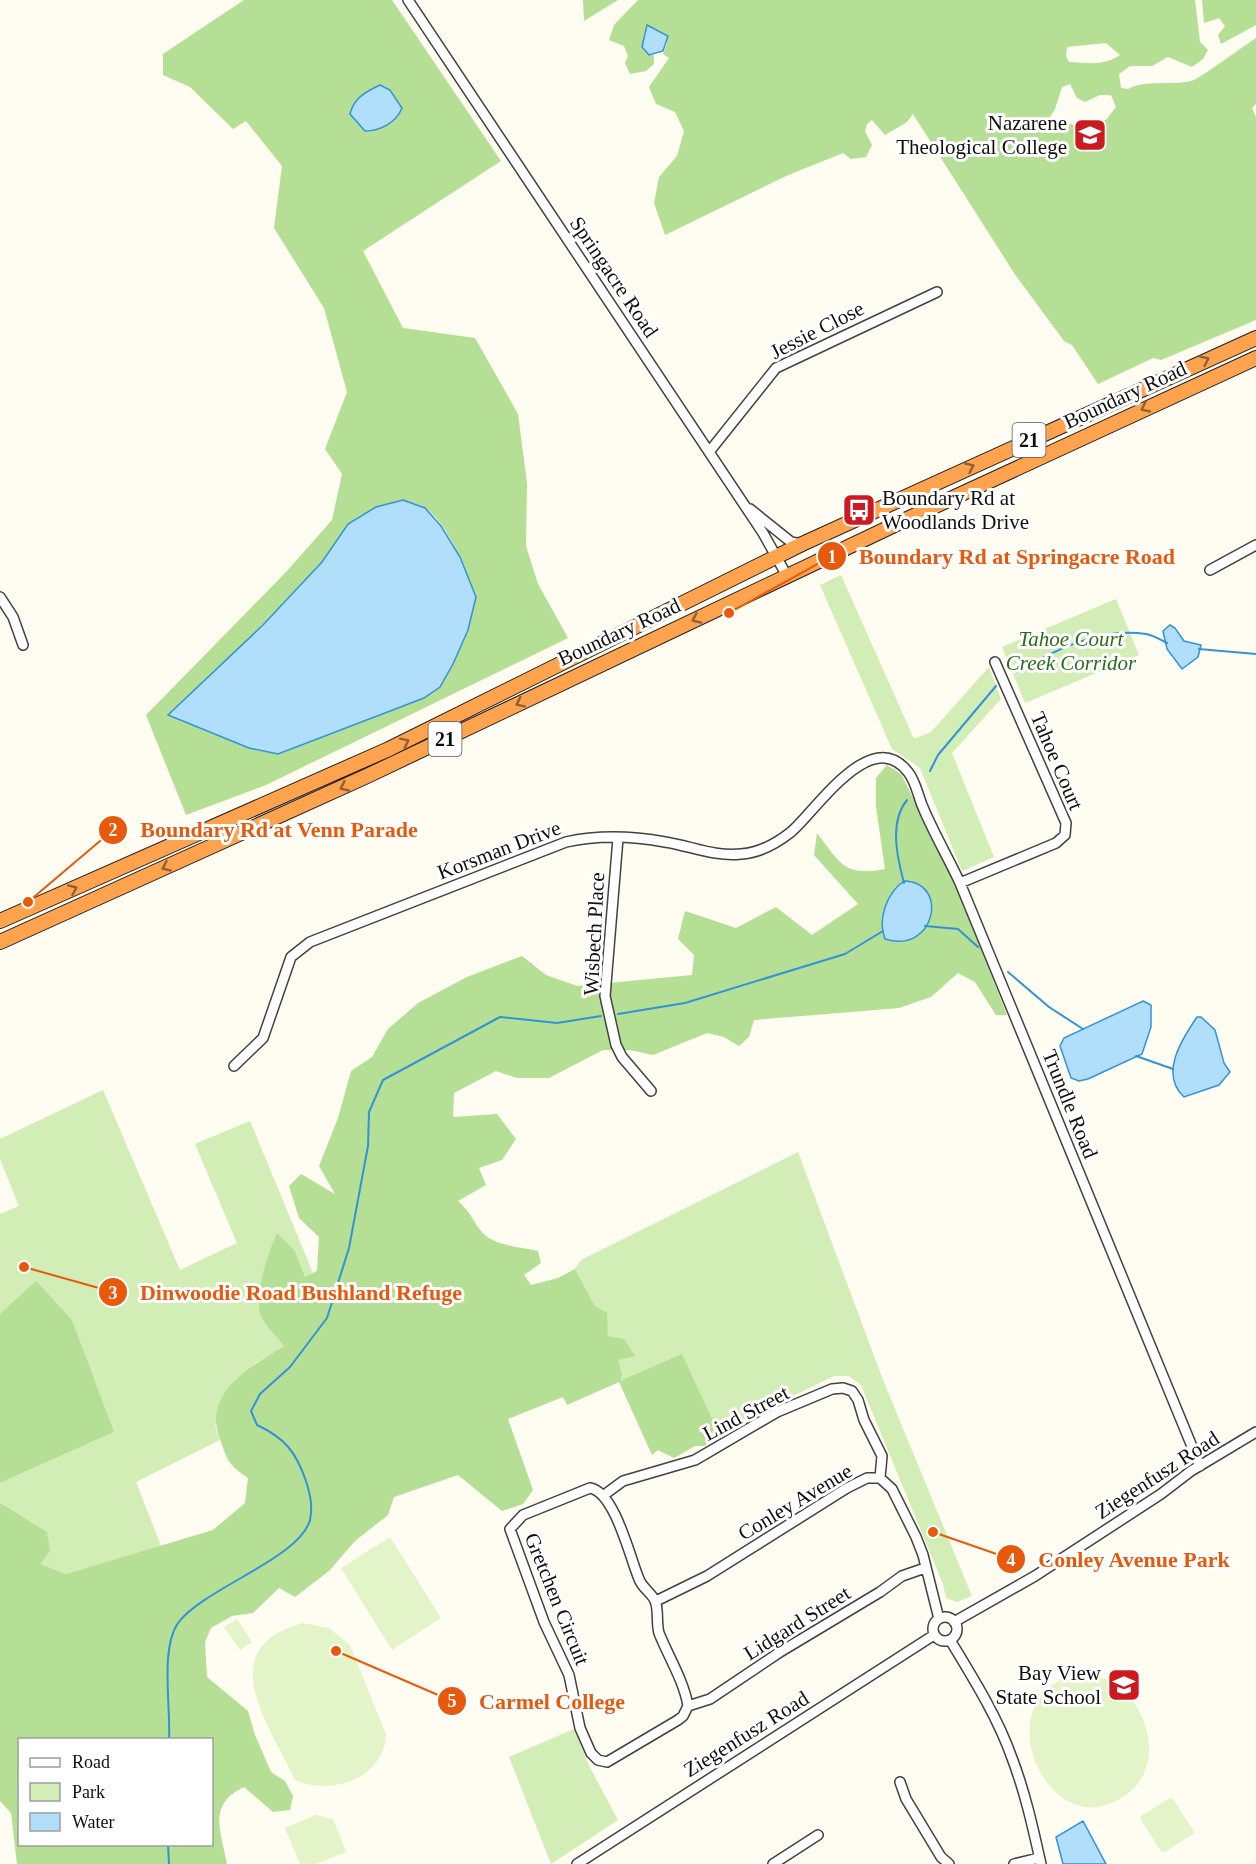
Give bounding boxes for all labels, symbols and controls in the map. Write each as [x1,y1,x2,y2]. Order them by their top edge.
place label: Nazarene Theological College [896,111,1067,159]
school or university icon: Nazarene Theological College [1072,117,1108,153]
street label: Springacre Road [565,212,664,342]
street label: Jessie Close [766,296,868,364]
one-way arrow [1198,355,1209,367]
street label: Boundary Road [1060,356,1191,434]
one-way arrow [1141,401,1152,413]
road number: 21 [1012,423,1046,457]
one-way arrow [964,463,975,475]
place label: Boundary Rd at Woodlands Drive [882,486,1029,534]
bus stop icon: Boundary Rd at Woodlands Drive [841,492,877,528]
callout: Boundary Rd at Springacre Road [817,536,1187,576]
text: Boundary Rd at Springacre Road [859,544,1175,569]
text: 1 [828,547,837,567]
street label: Boundary Road [554,593,685,671]
one-way arrow [691,611,702,623]
park label: Tahoe Court Creek Corridor [1006,627,1137,675]
one-way arrow [515,695,526,707]
street label: Tahoe Court [1026,708,1088,814]
road number: 21 [428,722,462,756]
one-way arrow [398,737,409,749]
one-way arrow [339,779,350,791]
callout: Boundary Rd at Venn Parade [98,810,430,850]
street label: Korsman Drive [434,815,564,885]
text: Boundary Rd at Venn Parade [140,817,418,842]
text: 2 [109,820,118,840]
one-way arrow [162,860,173,872]
street label: Wisbech Place [579,872,609,996]
one-way arrow [66,884,77,896]
street label: Trundle Road [1037,1046,1103,1162]
callout: Dinwoodie Road Bushland Refuge [98,1272,474,1312]
text: Dinwoodie Road Bushland Refuge [140,1280,462,1305]
text: 3 [109,1283,118,1303]
street label: Lind Street [699,1380,793,1446]
street label: Ziegenfusz Road [1091,1426,1224,1524]
street label: Conley Avenue [734,1459,856,1545]
street label: Gretchen Circuit [520,1529,595,1669]
callout: Conley Avenue Park [996,1539,1243,1579]
text: Conley Avenue Park [1038,1547,1231,1572]
text: 4 [1007,1550,1016,1570]
street label: Lidgard Street [739,1581,855,1665]
place label: Bay View State School [995,1661,1102,1709]
school or university icon: Bay View State School [1106,1667,1142,1703]
callout: Carmel College [437,1681,637,1721]
street label: Ziegenfusz Road [679,1686,813,1782]
text: Carmel College [479,1689,625,1714]
text: 5 [448,1691,457,1711]
legend [18,1738,213,1846]
text: Road [72,1752,110,1772]
text: Park [72,1782,105,1802]
text: Water [72,1812,115,1832]

